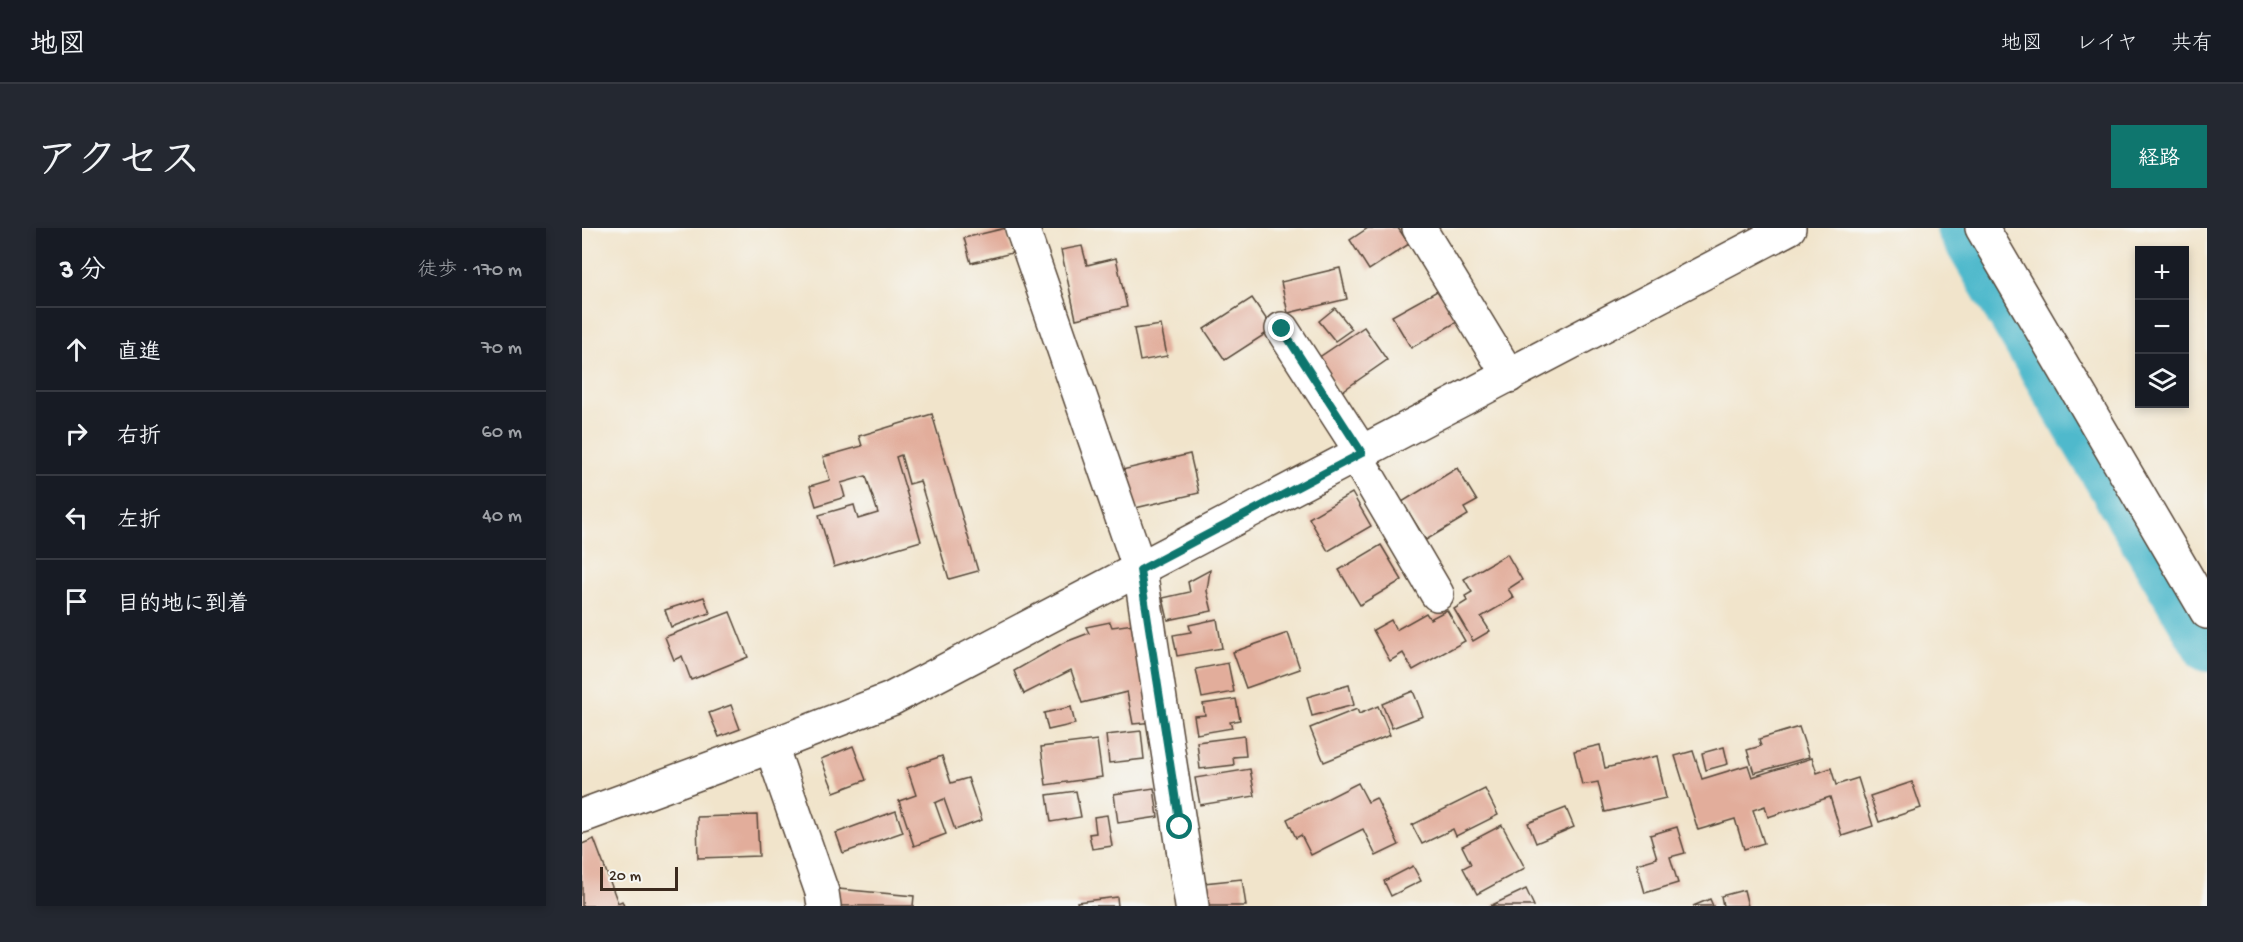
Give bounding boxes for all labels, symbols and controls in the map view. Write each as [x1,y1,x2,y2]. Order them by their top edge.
text: 地図 [30,30,86,63]
text: 地図 [2001,33,2043,58]
text: レイヤ [2076,33,2138,58]
text: 共有 [2171,33,2213,58]
button: 経路 [2111,125,2207,188]
text: アクセス [36,140,201,189]
map controls [2135,246,2189,408]
button: + [2135,246,2189,300]
text: 3 分 [60,257,106,288]
text: 徒歩 · 170 m [417,260,522,283]
button: − [2135,300,2189,354]
route end [1268,315,1294,341]
icon: ahead [60,333,93,366]
text: 70 m [481,338,522,361]
text: 直進 [117,341,161,367]
button: layers [2135,354,2189,408]
icon: right [60,417,93,450]
text: 60 m [482,422,522,445]
text: 右折 [117,425,161,451]
icon: left [60,501,93,534]
text: 40 m [482,506,522,529]
text: 左折 [117,509,161,535]
icon: arrive [60,585,93,618]
text: 目的地に到着 [117,593,249,619]
route start [1166,813,1192,839]
scale bar [600,864,678,892]
text: 20 m [609,868,641,887]

